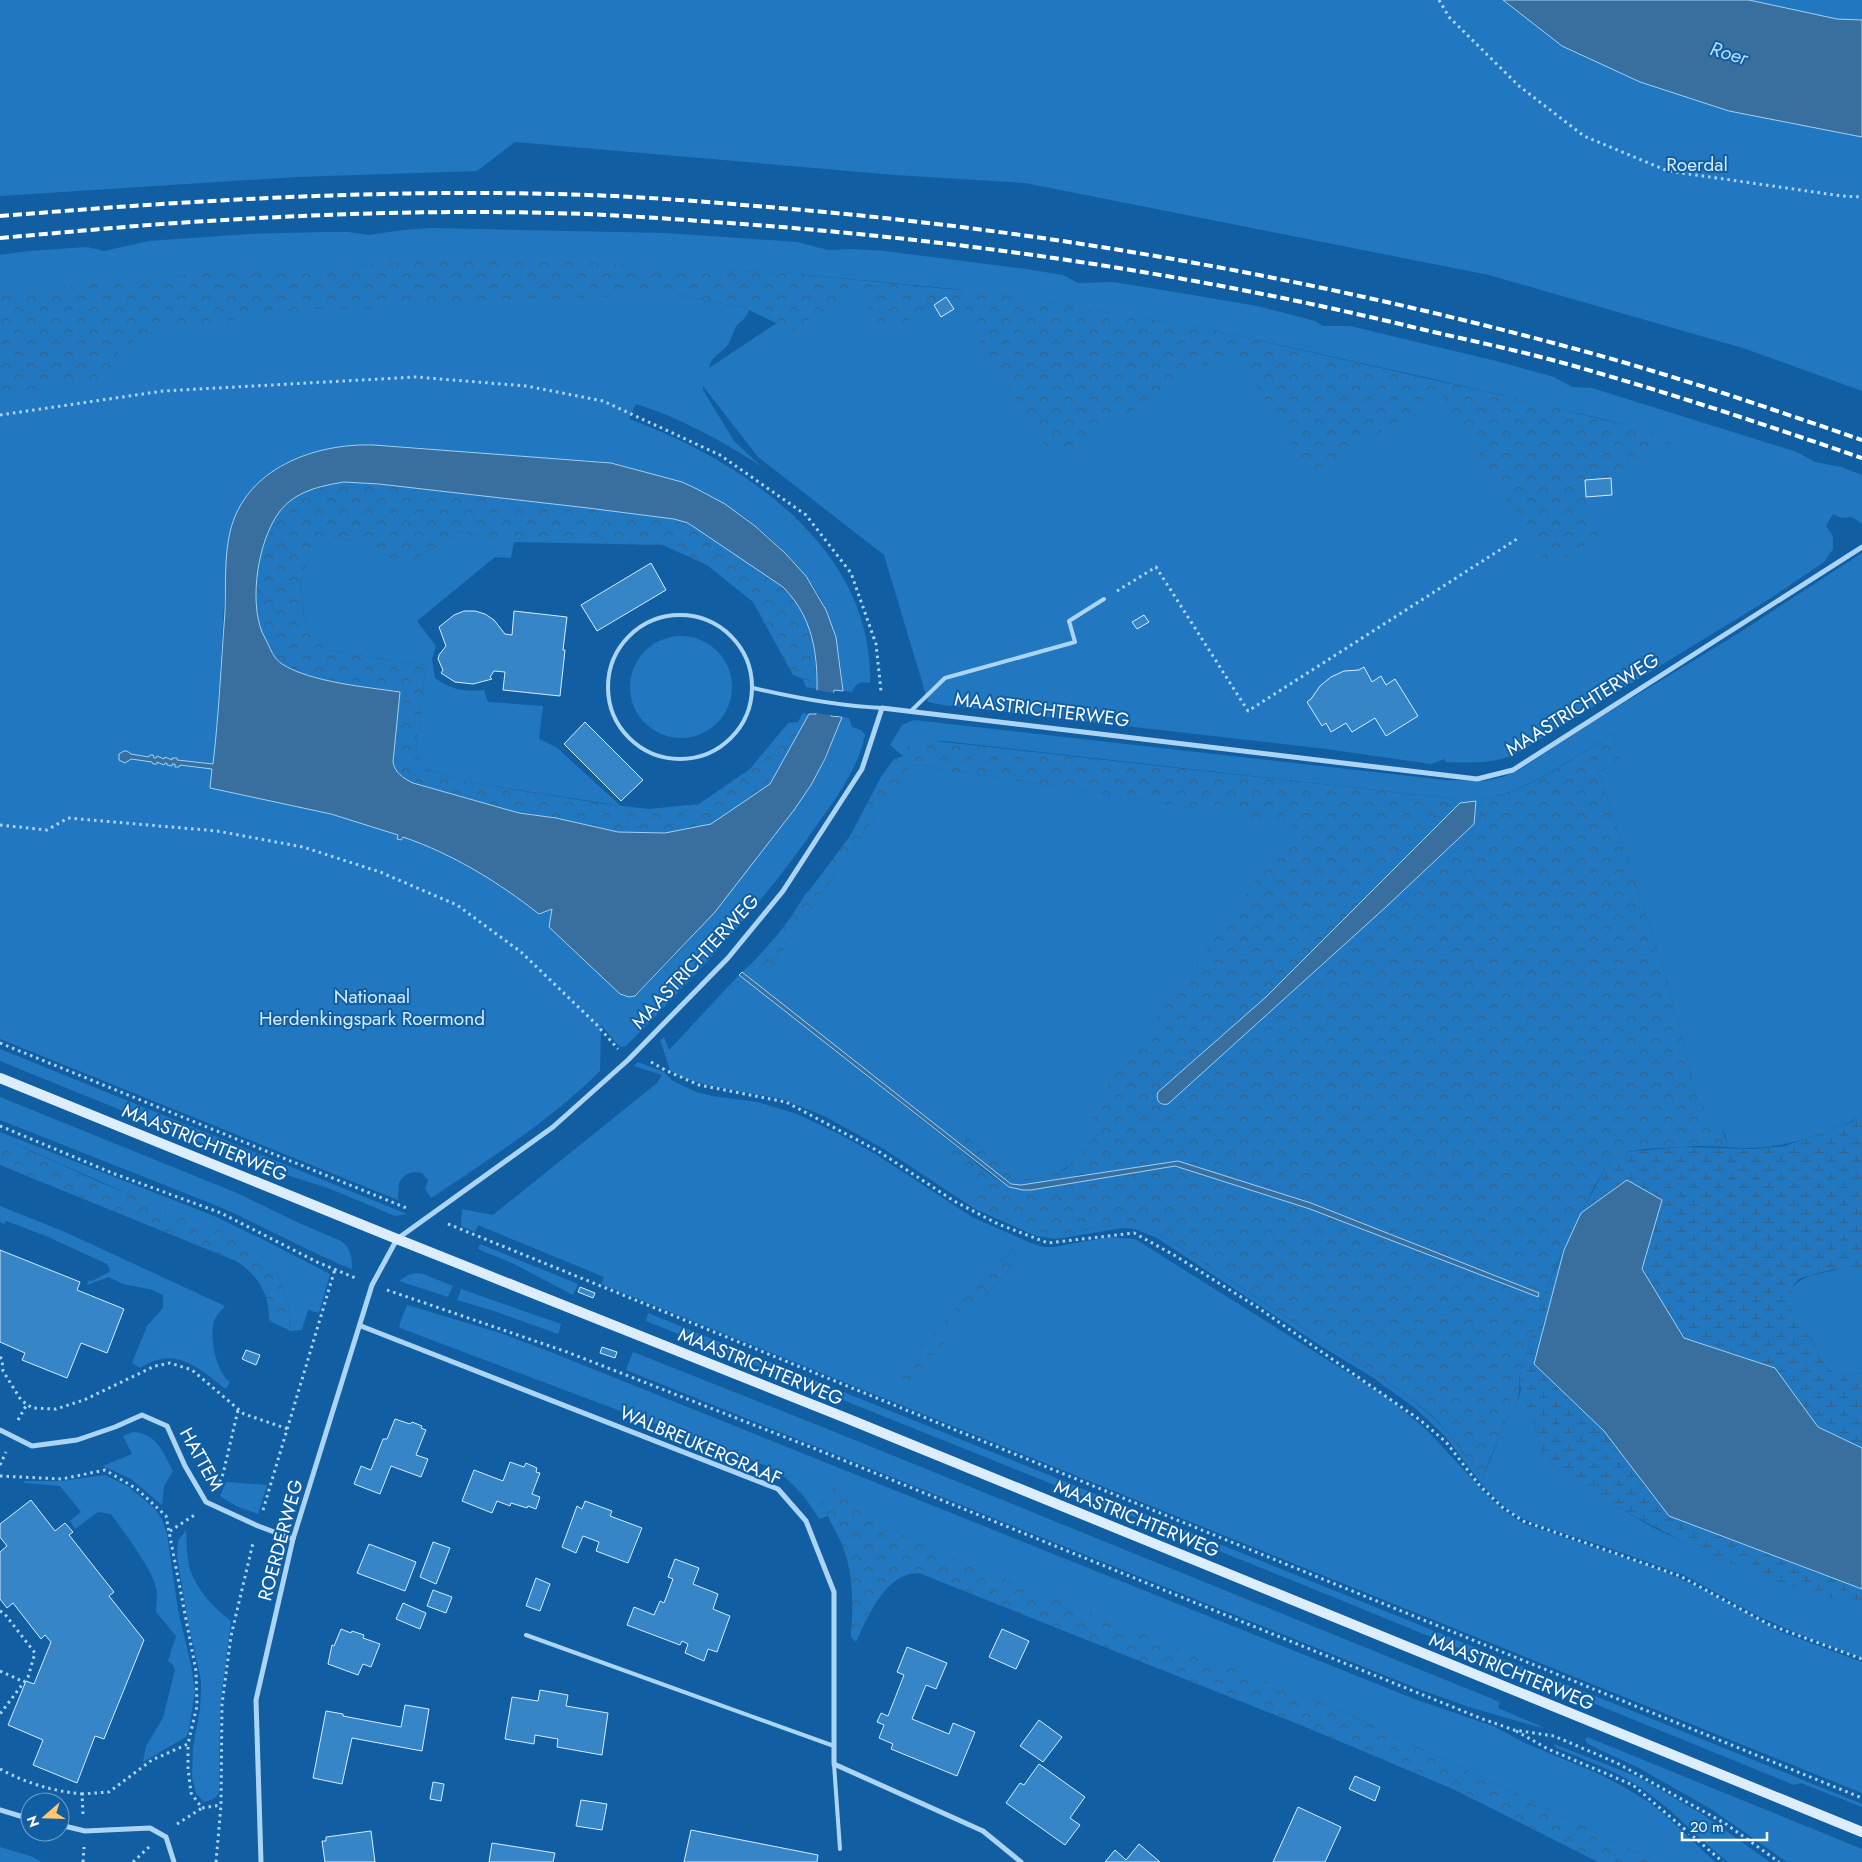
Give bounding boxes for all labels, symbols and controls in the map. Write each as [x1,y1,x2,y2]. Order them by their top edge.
water label: Roer [1707,34,1752,73]
park label: Roerdal [1666,151,1728,178]
street label: MAASTRICHTERWEG [1500,646,1664,763]
street label: MAASTRICHTERWEG [953,685,1131,734]
street label: MAASTRICHTERWEG [625,888,765,1035]
park label: Nationaal Herdenkingspark Roermond [259,983,485,1032]
street label: MAASTRICHTERWEG [118,1097,292,1188]
street label: MAASTRICHTERWEG [674,1321,848,1412]
street label: WALBREUKERGRAAF [615,1399,786,1492]
street label: HATTEM [173,1423,230,1496]
street label: MAASTRICHTERWEG [1050,1473,1224,1564]
street label: ROERDERWEG [251,1476,310,1604]
street label: MAASTRICHTERWEG [1425,1626,1599,1717]
north arrow [20,1792,70,1842]
scale bar [1682,1810,1767,1842]
text: N [21,1813,44,1830]
text: 20 m [1690,1816,1724,1838]

